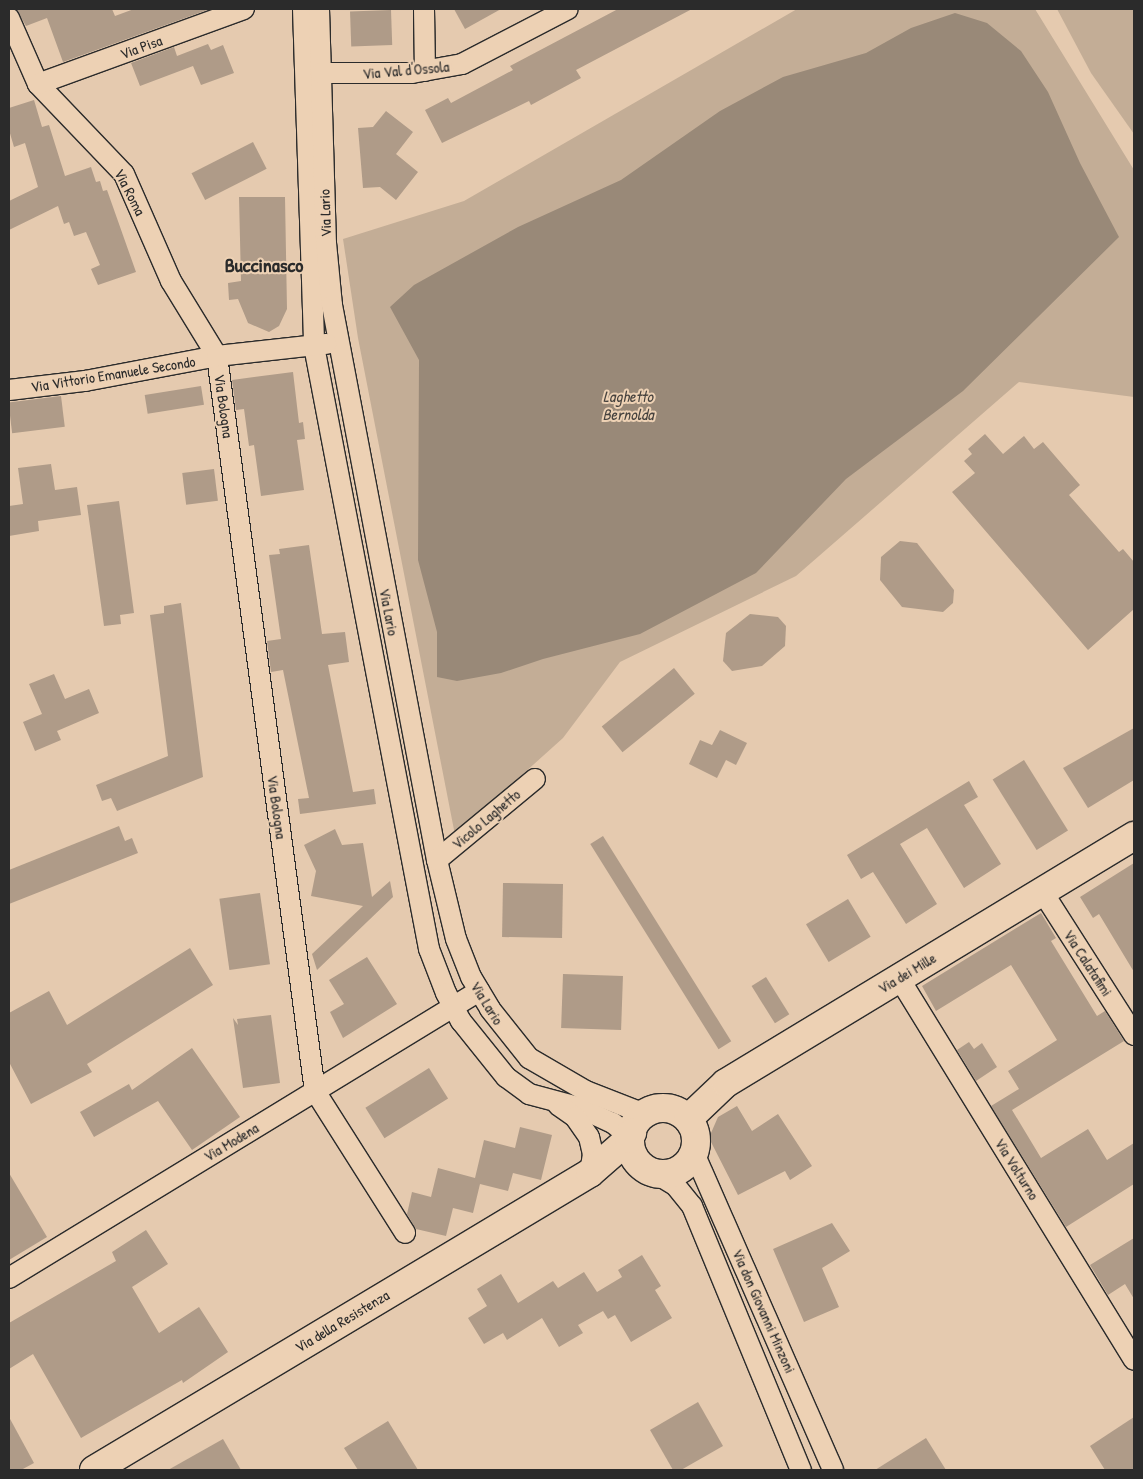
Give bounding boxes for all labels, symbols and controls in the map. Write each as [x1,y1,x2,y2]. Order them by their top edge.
street label: Via Pisa [118,31,164,63]
street label: Via Val d'Ossola [362,57,450,83]
street label: Via Roma [111,166,149,218]
street label: Via Lario [315,189,335,237]
district label: Buccinasco [225,252,303,276]
street label: Via Vittorio Emanuele Secondo [30,352,196,396]
street label: Via Bologna [211,373,237,439]
water label: Laghetto Bernolda [602,386,654,424]
street label: Via Lario [376,587,402,637]
street label: Via Bologna [264,774,290,840]
street label: Vicolo Laghetto [448,785,524,853]
street label: Via Calatafimi [1060,926,1116,1000]
street label: Via dei Mille [875,949,939,997]
street label: Via Lario [467,978,507,1028]
street label: Via Modena [200,1119,262,1165]
street label: Via Volturno [991,1135,1043,1203]
street label: Via don Giovanni Minzoni [729,1246,799,1376]
street label: Via della Resistenza [292,1286,392,1356]

